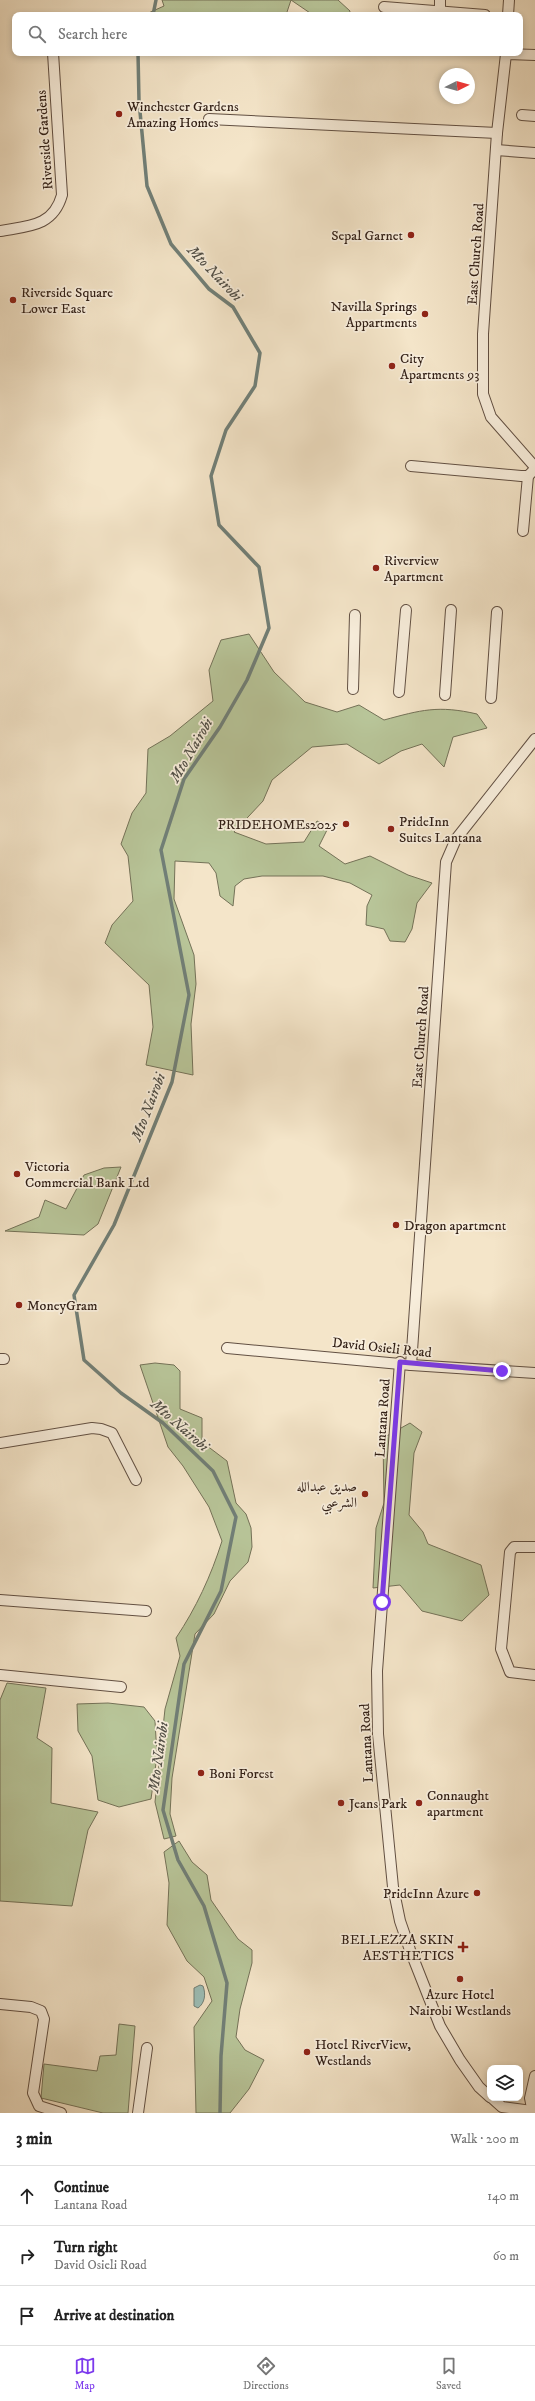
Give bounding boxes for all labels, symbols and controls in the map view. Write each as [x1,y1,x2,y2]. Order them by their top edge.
search box [12,12,523,56]
icon: search [26,23,48,45]
text: Search here [58,25,127,44]
north arrow [439,68,475,104]
street label: Riverside Gardens [33,89,57,190]
place label: Winchester Gardens Amazing Homes [126,98,239,132]
marker: Winchester Gardens Amazing Homes [114,109,124,119]
street label: East Church Road [463,203,489,306]
place label: Sepal Garnet [331,227,404,245]
marker: Sepal Garnet [406,230,416,240]
water label: Mto Nairobi [182,240,247,306]
place label: Riverside Square Lower East [21,284,113,318]
marker: Riverside Square Lower East [8,295,18,305]
place label: Navilla Springs Appartments [331,298,417,332]
marker: Navilla Springs Appartments [420,309,430,319]
place label: City Apartments 93 [400,350,479,384]
marker: City Apartments 93 [387,361,397,371]
place label: Riverview Apartment [384,552,444,586]
marker: Riverview Apartment [371,563,381,573]
water label: Mto Nairobi [165,714,218,787]
place label: PrideInn Suites Lantana [399,813,482,847]
place label: PRIDEHOMEs2025 [218,816,338,834]
marker: PRIDEHOMEs2025 [341,819,351,829]
marker: PrideInn Suites Lantana [386,824,396,834]
street label: East Church Road [408,986,434,1089]
water label: Mto Nairobi [126,1070,170,1145]
place label: Victoria Commercial Bank Ltd [24,1158,149,1192]
marker: Victoria Commercial Bank Ltd [12,1169,22,1179]
place label: Dragon apartment [404,1217,507,1235]
marker: Dragon apartment [391,1220,401,1230]
place label: MoneyGram [27,1297,98,1315]
marker: MoneyGram [14,1300,24,1310]
street label: David Osieli Road [331,1334,433,1362]
route end [493,1362,511,1380]
street label: Lantana Road [371,1378,395,1458]
water label: Mto Nairobi [146,1394,214,1457]
place label: صديق عبدالله الشرعبي [296,1478,357,1515]
marker: صديق عبدالله الشرعبي [360,1489,370,1499]
route start [373,1593,391,1611]
street label: Lantana Road [356,1703,378,1783]
water label: Mto Nairobi [144,1720,173,1795]
place label: Boni Forest [209,1765,274,1783]
marker: Boni Forest [196,1768,206,1778]
place label: Connaught apartment [427,1787,490,1821]
place label: Jeans Park [347,1795,407,1813]
marker: Jeans Park [336,1798,346,1808]
marker: Connaught apartment [414,1798,424,1808]
place label: PrideInn Azure [383,1885,469,1903]
marker: PrideInn Azure [472,1888,482,1898]
place label: BELLEZZA SKIN AESTHETICS [341,1931,455,1965]
marker: BELLEZZA SKIN AESTHETICS [457,1941,469,1953]
marker: Azure Hotel Nairobi Westlands [455,1974,465,1984]
place label: Azure Hotel Nairobi Westlands [409,1986,511,2020]
place label: Hotel RiverView, Westlands [314,2036,411,2070]
marker: Hotel RiverView, Westlands [302,2047,312,2057]
map controls [487,2065,523,2101]
button: layers [487,2065,523,2101]
text: 3 min [16,2128,52,2150]
text: Walk · 200 m [450,2131,519,2147]
text: Continue [54,2178,109,2197]
icon: ahead [16,2185,38,2207]
text: 140 m [487,2188,519,2204]
text: Lantana Road [54,2197,127,2213]
text: Turn right [54,2238,117,2257]
icon: right [16,2245,38,2267]
text: 60 m [493,2248,519,2264]
text: David Osieli Road [54,2257,147,2273]
icon: arrive [16,2305,38,2327]
text: Arrive at destination [54,2306,174,2325]
tab: Map [74,2355,96,2393]
tab: Directions [243,2355,289,2393]
tab: Saved [436,2355,461,2393]

